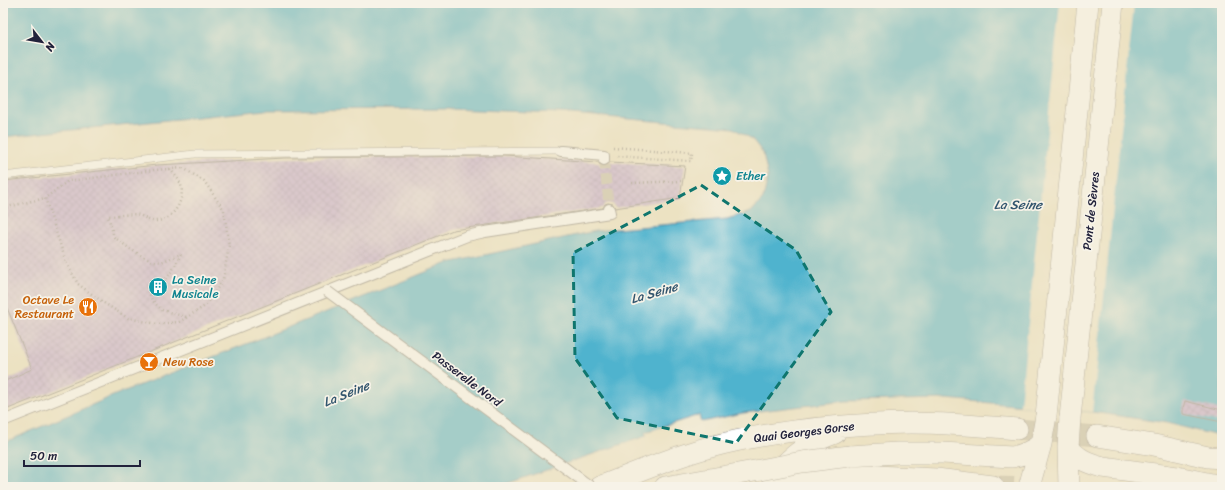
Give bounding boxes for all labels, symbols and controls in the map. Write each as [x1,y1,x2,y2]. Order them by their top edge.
north arrow [22,22,62,62]
text: N [40,38,61,55]
place icon: Ether [711,165,733,187]
place label: Ether [736,165,766,187]
street label: Pont de Sèvres [1076,171,1106,251]
water label: La Seine [994,193,1043,216]
place label: La Seine Musicale [172,269,219,305]
water label: La Seine [628,274,682,310]
building icon: La Seine Musicale [147,276,169,298]
place label: Octave Le Restaurant [15,289,74,325]
restaurant icon: Octave Le Restaurant [77,296,99,318]
street label: Passerelle Nord [427,345,508,414]
bar icon: New Rose [138,351,160,373]
place label: New Rose [163,351,214,373]
water label: La Seine [320,373,374,413]
street label: Quai Georges Gorse [752,415,856,449]
scale bar [24,442,140,468]
text: 50 m [30,445,57,467]

